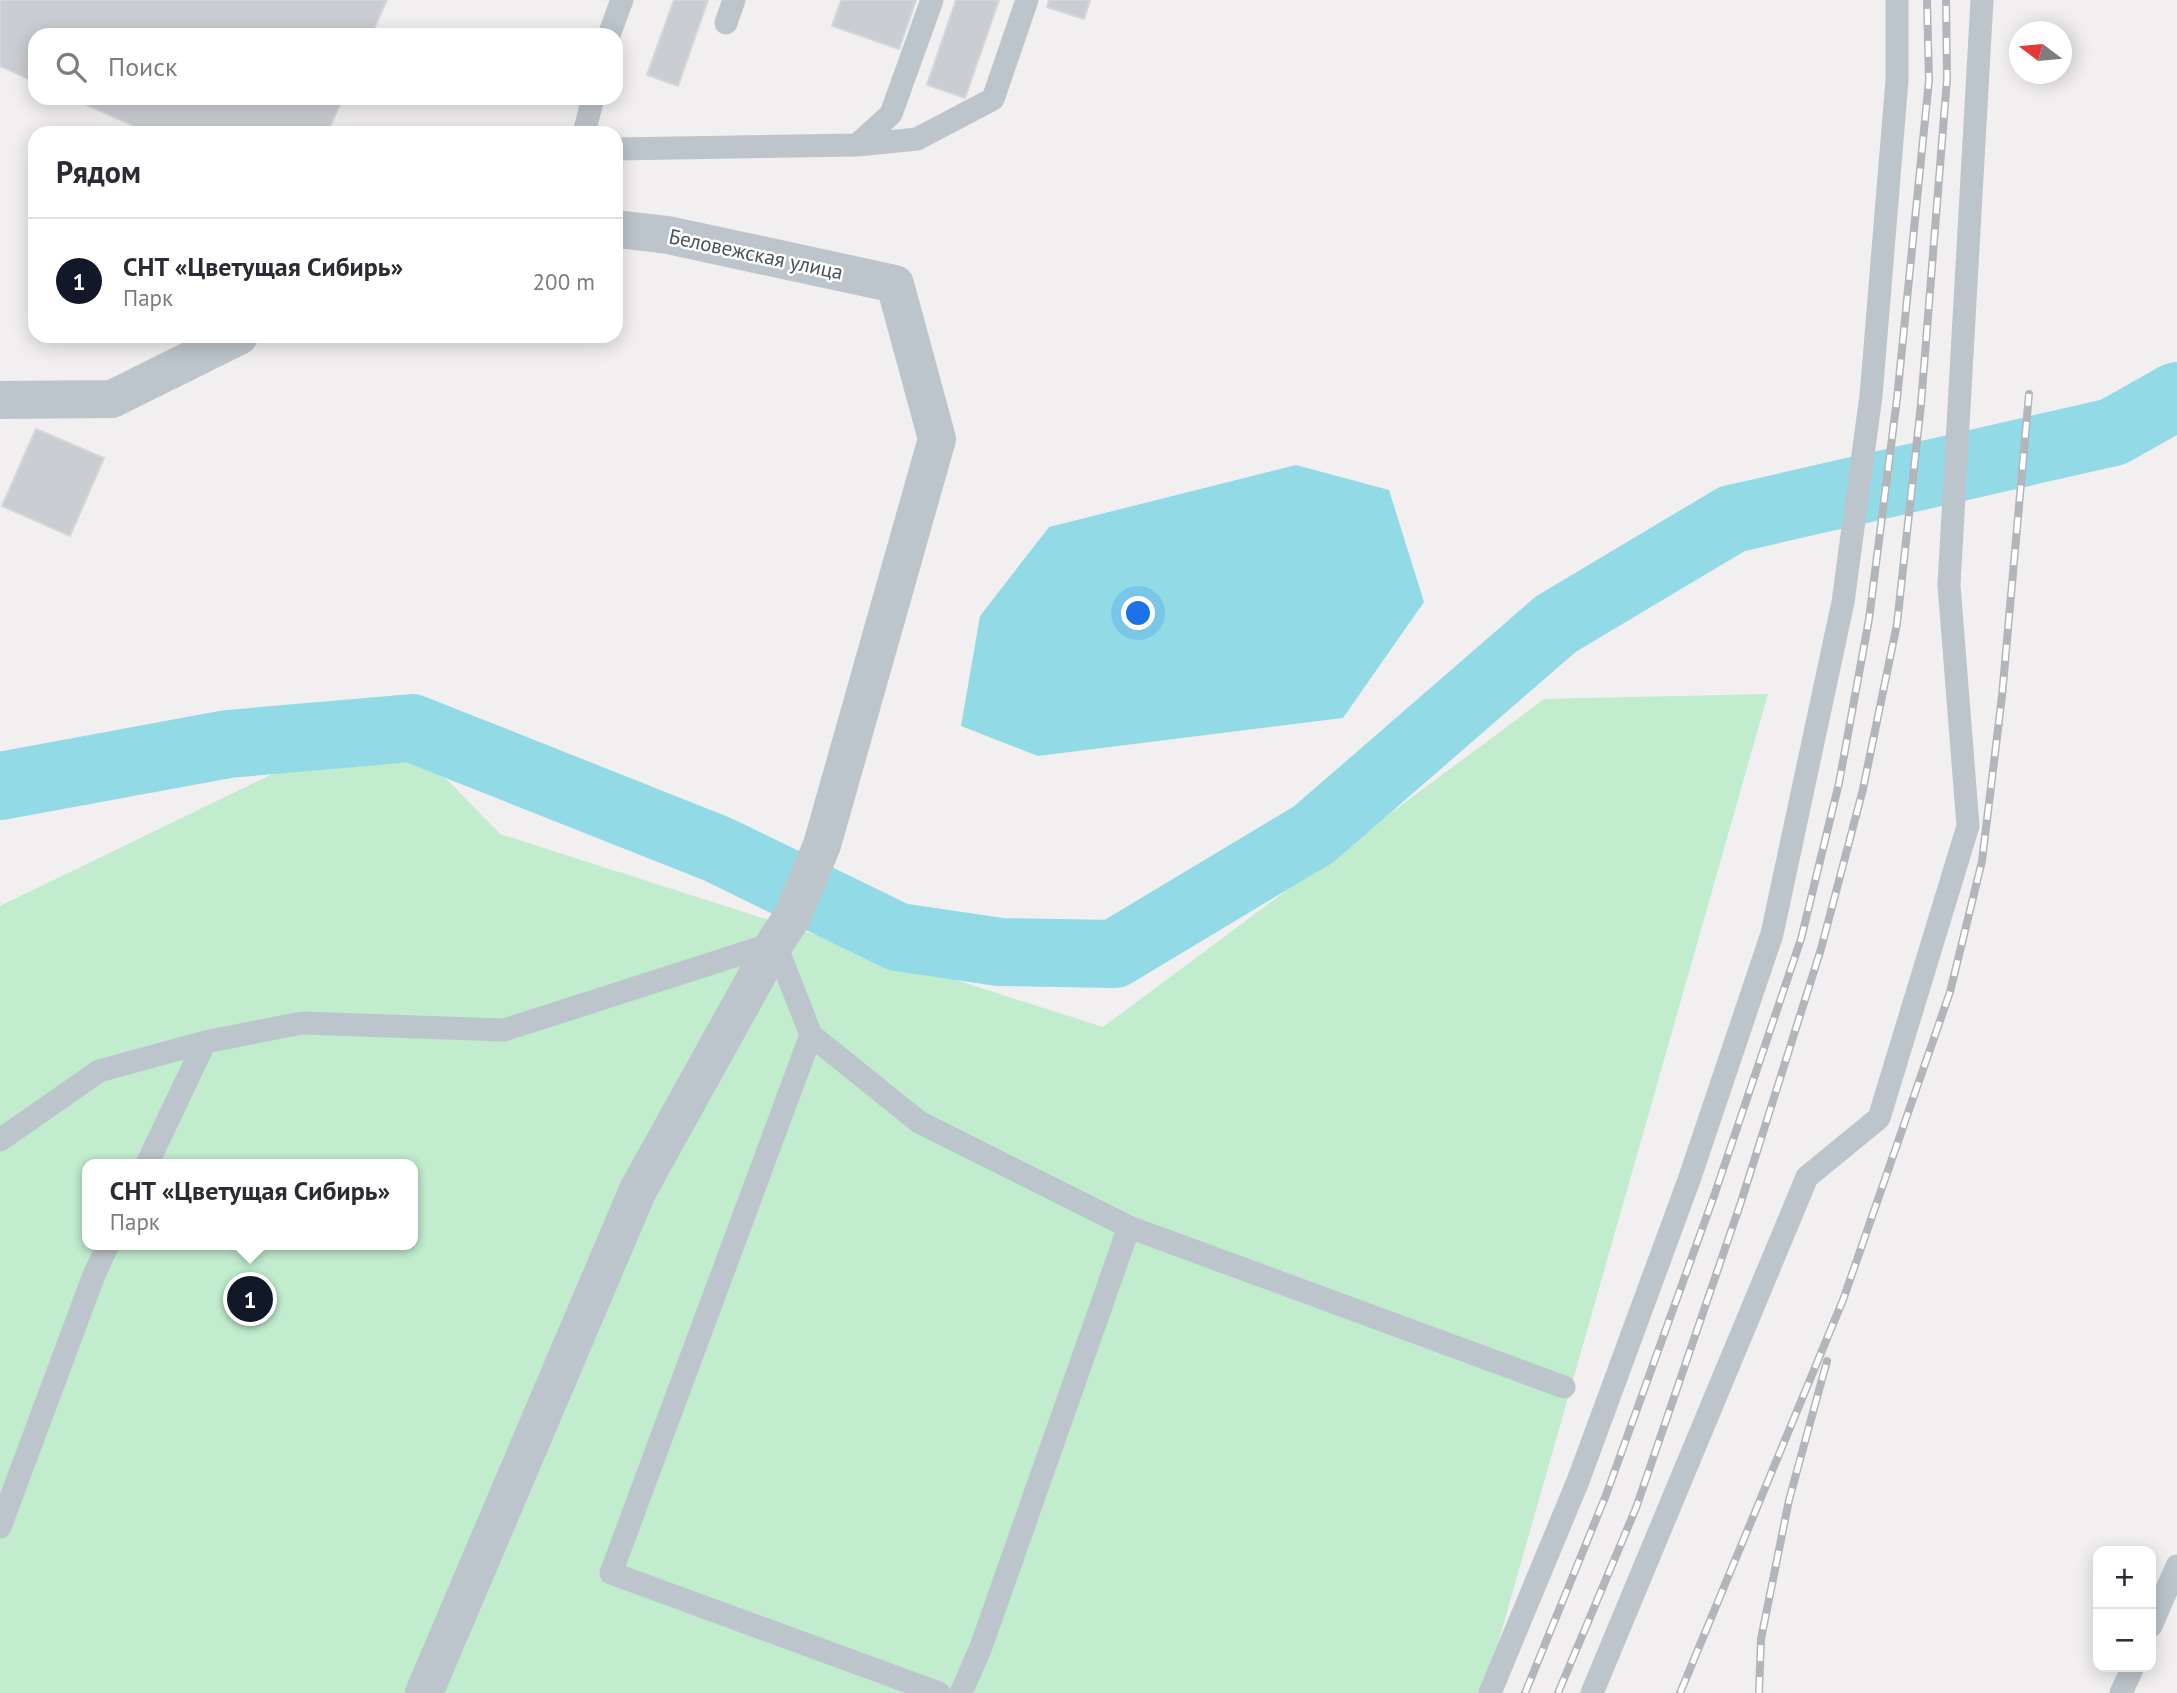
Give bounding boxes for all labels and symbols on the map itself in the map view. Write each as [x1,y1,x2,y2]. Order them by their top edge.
north arrow [2009,21,2072,84]
street label: Беловежская улица [667,222,845,286]
your location [1121,596,1155,630]
pin: 1 [227,1273,273,1325]

